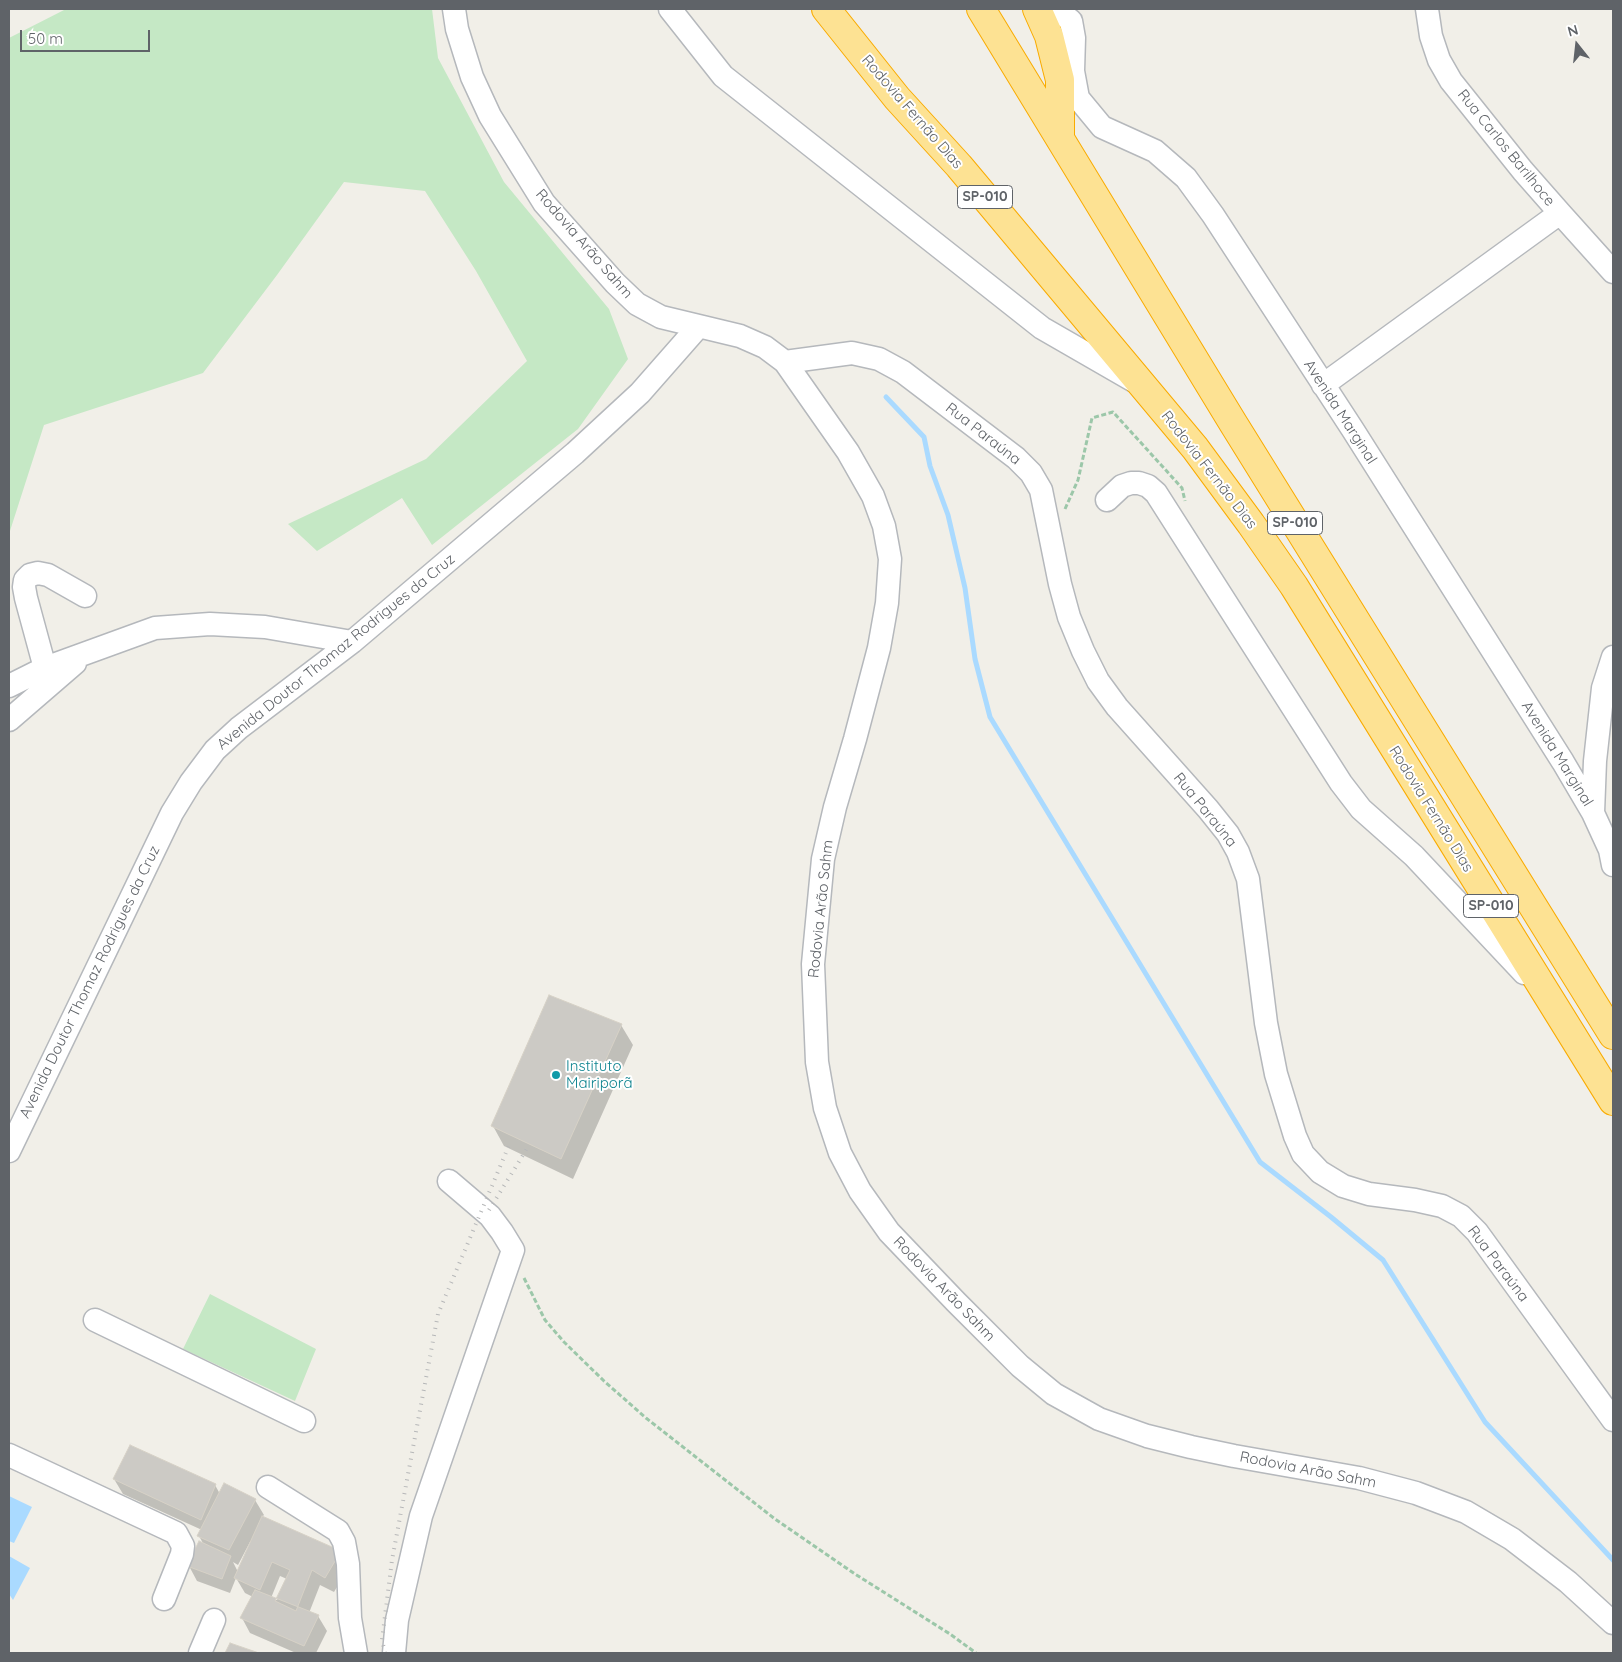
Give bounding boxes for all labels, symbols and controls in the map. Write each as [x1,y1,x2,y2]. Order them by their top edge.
scale bar [22,20,152,52]
north arrow [1552,20,1602,70]
text: N [1565,21,1580,41]
text: 50 m [28,29,63,48]
street label: Rodovia Fernão Dias [858,51,966,173]
street label: Rua Carlos Barilhoce [1453,86,1559,210]
street label: Rodovia Arão Sahm [532,186,636,302]
road number: SP-010 [958,186,1012,208]
street label: Avenida Marginal [1300,357,1380,467]
street label: Rua Paraúna [942,399,1024,469]
street label: Rodovia Fernão Dias [1157,407,1261,533]
road number: SP-010 [1268,512,1322,534]
street label: Avenida Doutor Thomaz Rodrigues da Cruz [213,550,459,754]
street label: Avenida Marginal [1517,698,1597,810]
street label: Rodovia Fernão Dias [1385,743,1477,875]
street label: Rua Paraúna [1170,769,1240,851]
street label: Rodovia Arão Sahm [805,839,837,979]
street label: Avenida Doutor Thomaz Rodrigues da Cruz [16,843,164,1121]
road number: SP-010 [1464,894,1518,918]
place label: Instituto Mairiporã [566,1057,633,1092]
marker: Instituto Mairiporã [550,1069,562,1081]
street label: Rua Paraúna [1464,1222,1532,1306]
street label: Rodovia Arão Sahm [889,1233,999,1345]
street label: Rodovia Arão Sahm [1238,1448,1378,1492]

